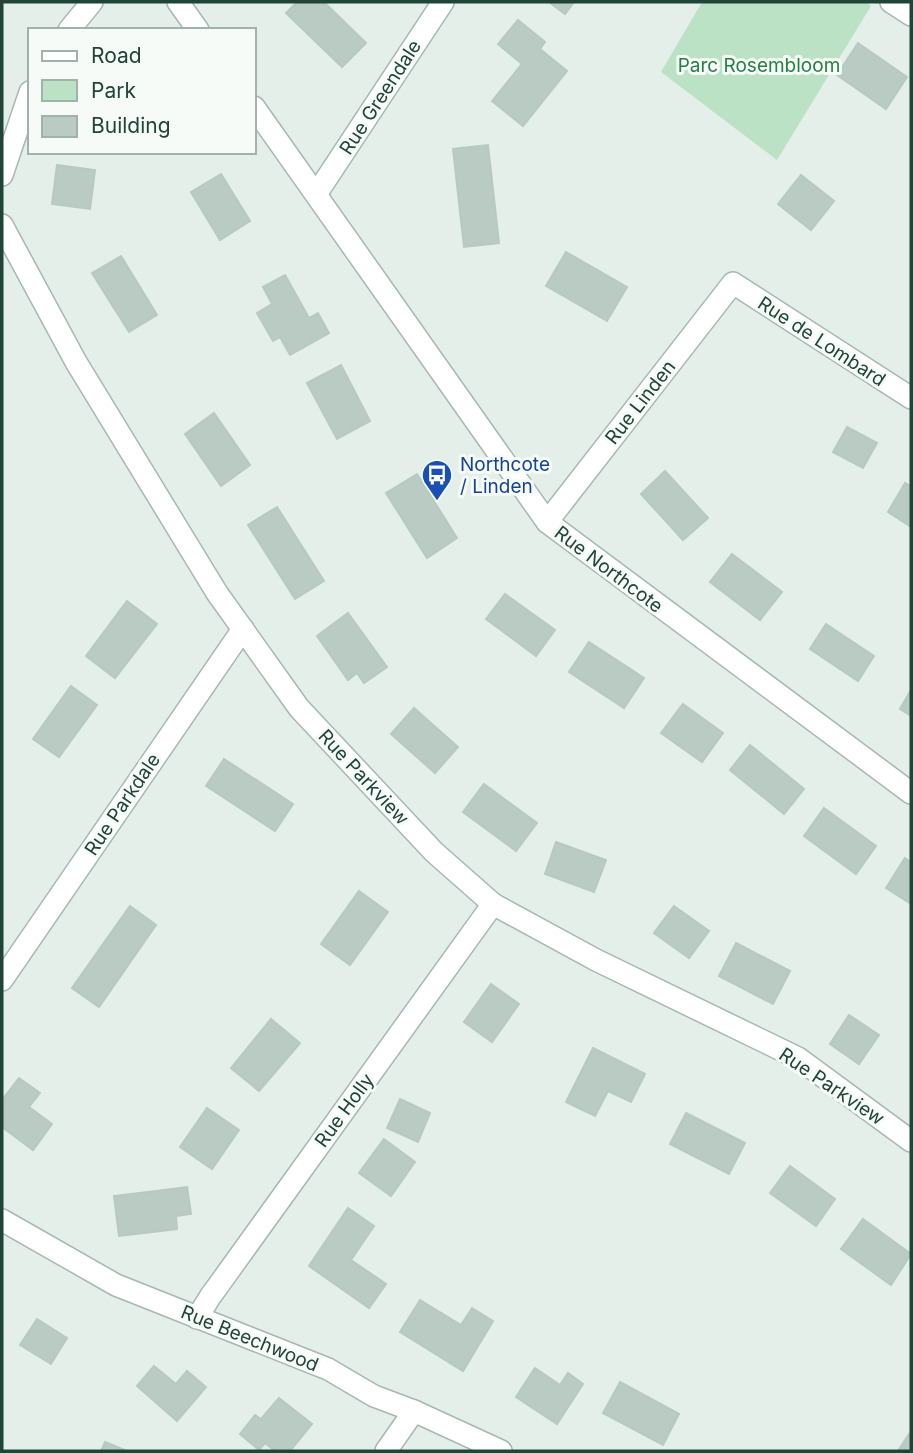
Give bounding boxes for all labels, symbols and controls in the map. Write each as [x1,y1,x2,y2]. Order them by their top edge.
legend [28,28,256,154]
street label: Rue Greendale [335,36,426,159]
text: Road [91,43,142,68]
park label: Parc Rosembloom [678,54,840,77]
text: Park [91,78,136,103]
text: Building [91,113,171,138]
street label: Rue de Lombard [754,292,890,391]
street label: Rue Linden [600,356,680,449]
place label: Northcote / Linden [460,453,550,498]
bus stop icon: Northcote / Linden [420,458,454,502]
street label: Rue Northcote [550,521,667,618]
street label: Rue Parkview [314,725,414,830]
street label: Rue Parkdale [80,749,165,860]
street label: Rue Parkview [775,1043,889,1130]
street label: Rue Holly [310,1069,379,1152]
street label: Rue Beechwood [178,1300,322,1377]

